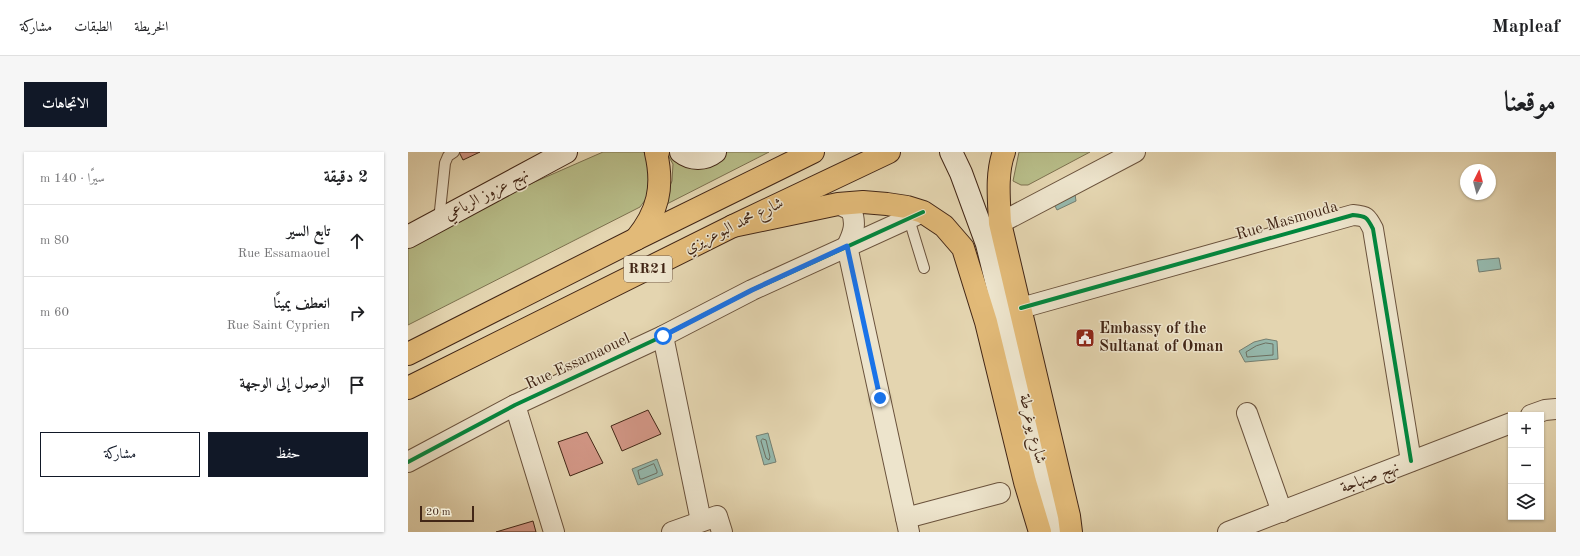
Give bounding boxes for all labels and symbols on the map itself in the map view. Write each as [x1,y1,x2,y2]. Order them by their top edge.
north arrow [1460,164,1496,200]
street label: نهج عزوز الرباعي [442,165,534,228]
street label: شارع محمد البوعزيزي [682,195,788,260]
street label: Rue Masmouda [1234,199,1340,243]
road number: RR21 [624,256,672,282]
place label: Embassy of the Sultanat of Oman [1099,321,1223,355]
route start [654,327,672,345]
public building icon: Embassy of the Sultanat of Oman [1074,327,1096,349]
street label: Rue Essamaouel [523,331,633,393]
route end [871,389,889,407]
street label: شارع يوغرطة [1012,393,1048,466]
street label: نهج صنهاجة [1339,460,1403,501]
scale bar [420,504,474,523]

